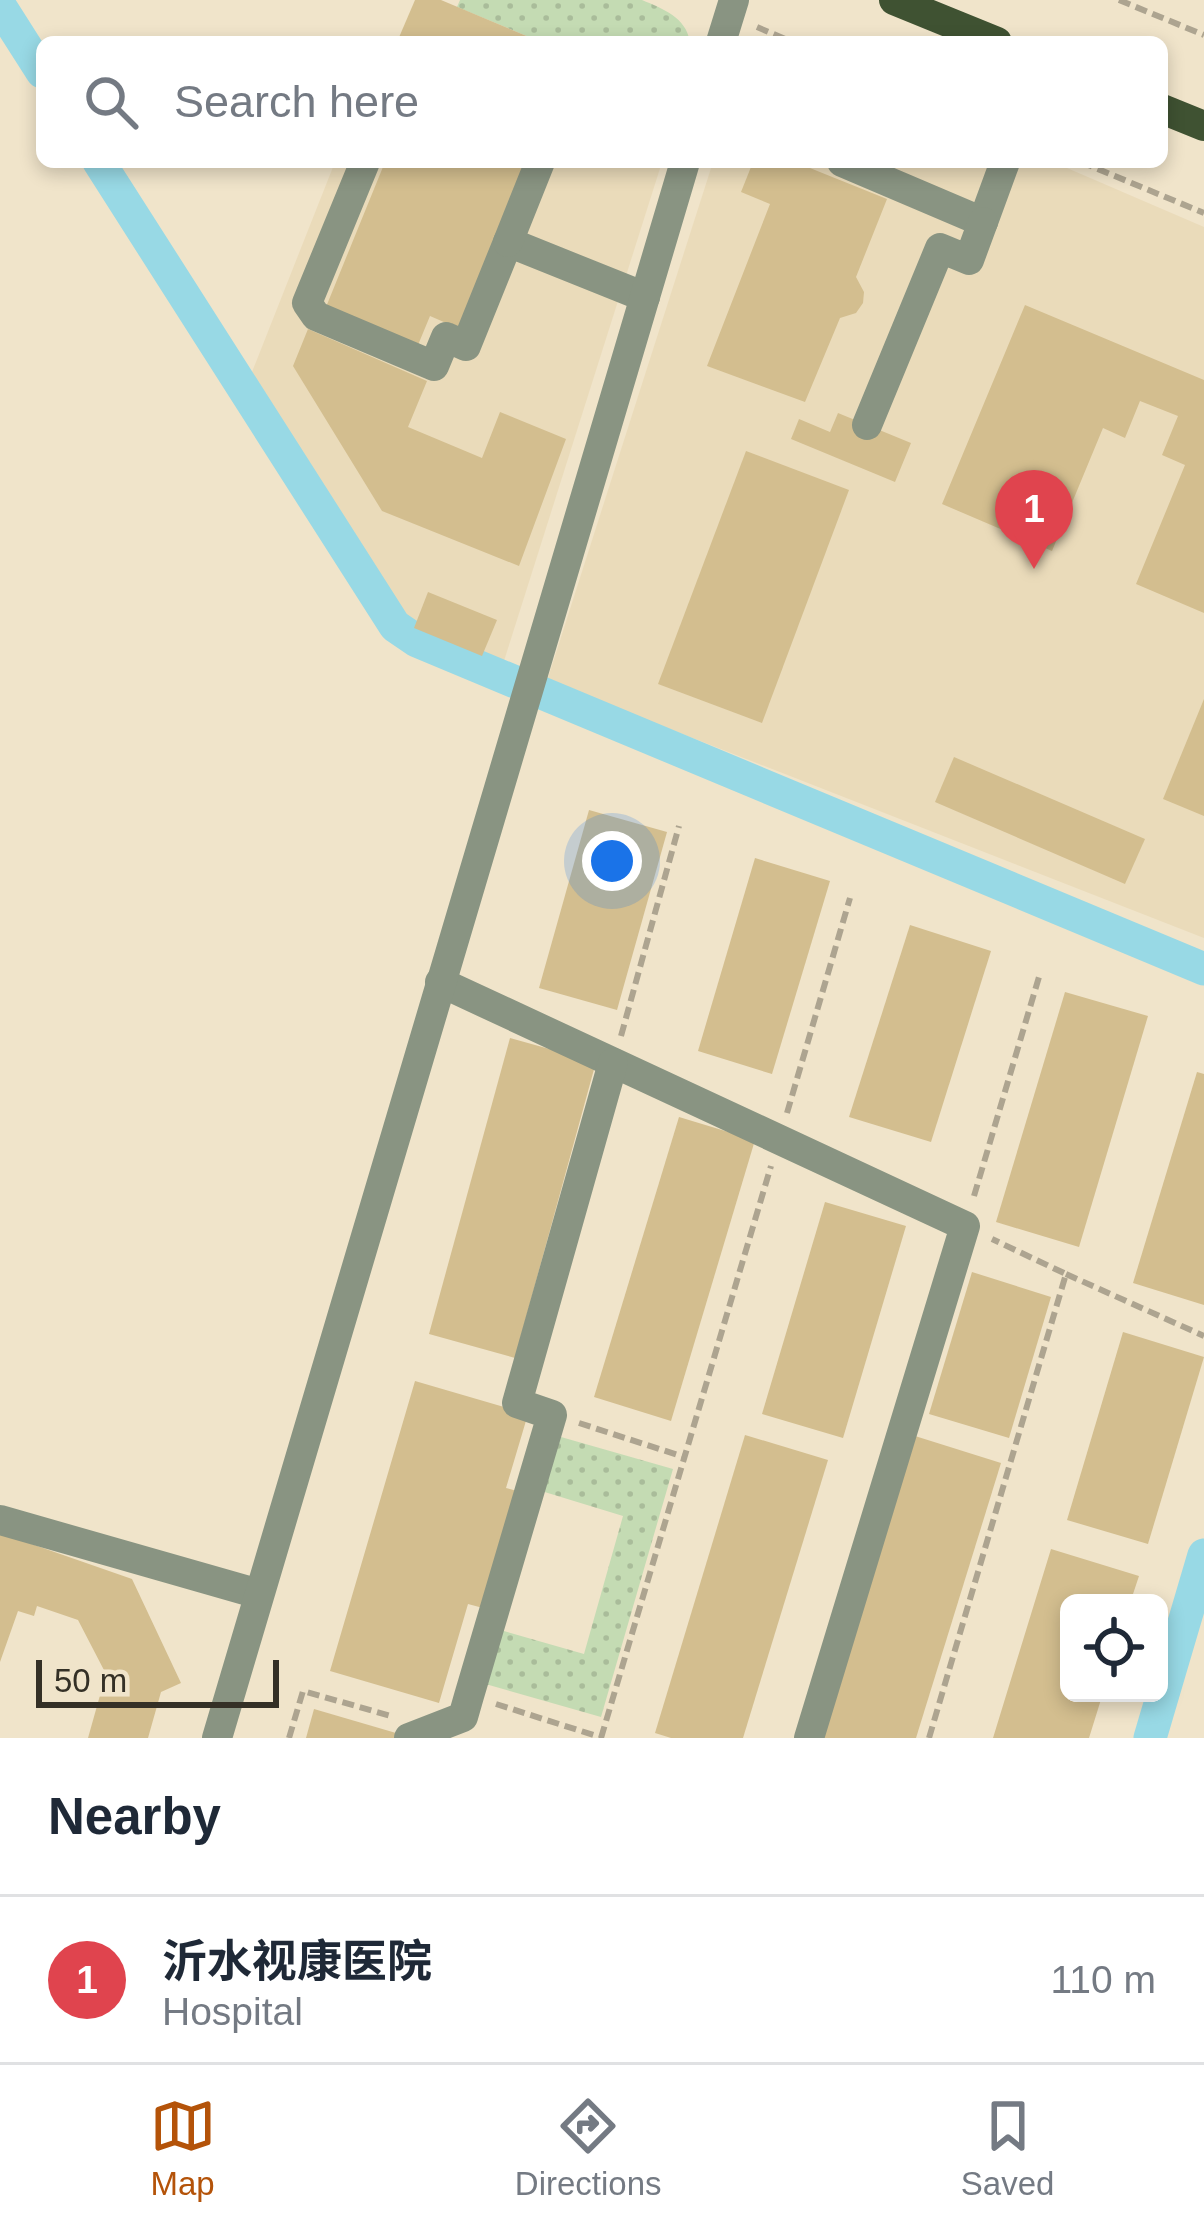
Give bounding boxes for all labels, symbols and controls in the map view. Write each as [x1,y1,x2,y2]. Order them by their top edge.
search box [36,36,1168,168]
icon: search [78,69,144,135]
text: Search here [174,76,419,127]
pin: 1 [995,470,1073,569]
your location [582,831,642,891]
map controls [1060,1594,1168,1702]
button: locate [1060,1594,1168,1702]
scale bar [36,1654,279,1707]
text: 50 m [54,1662,127,1699]
text: Nearby [48,1788,221,1845]
text: 沂水视康医院 [162,1936,432,1987]
text: 1 [76,1958,98,2001]
text: 110 m [1051,1958,1156,2001]
text: Hospital [162,1990,303,2033]
tab: Map [150,2093,216,2203]
tab: Directions [515,2093,662,2203]
tab: Saved [961,2093,1054,2203]

